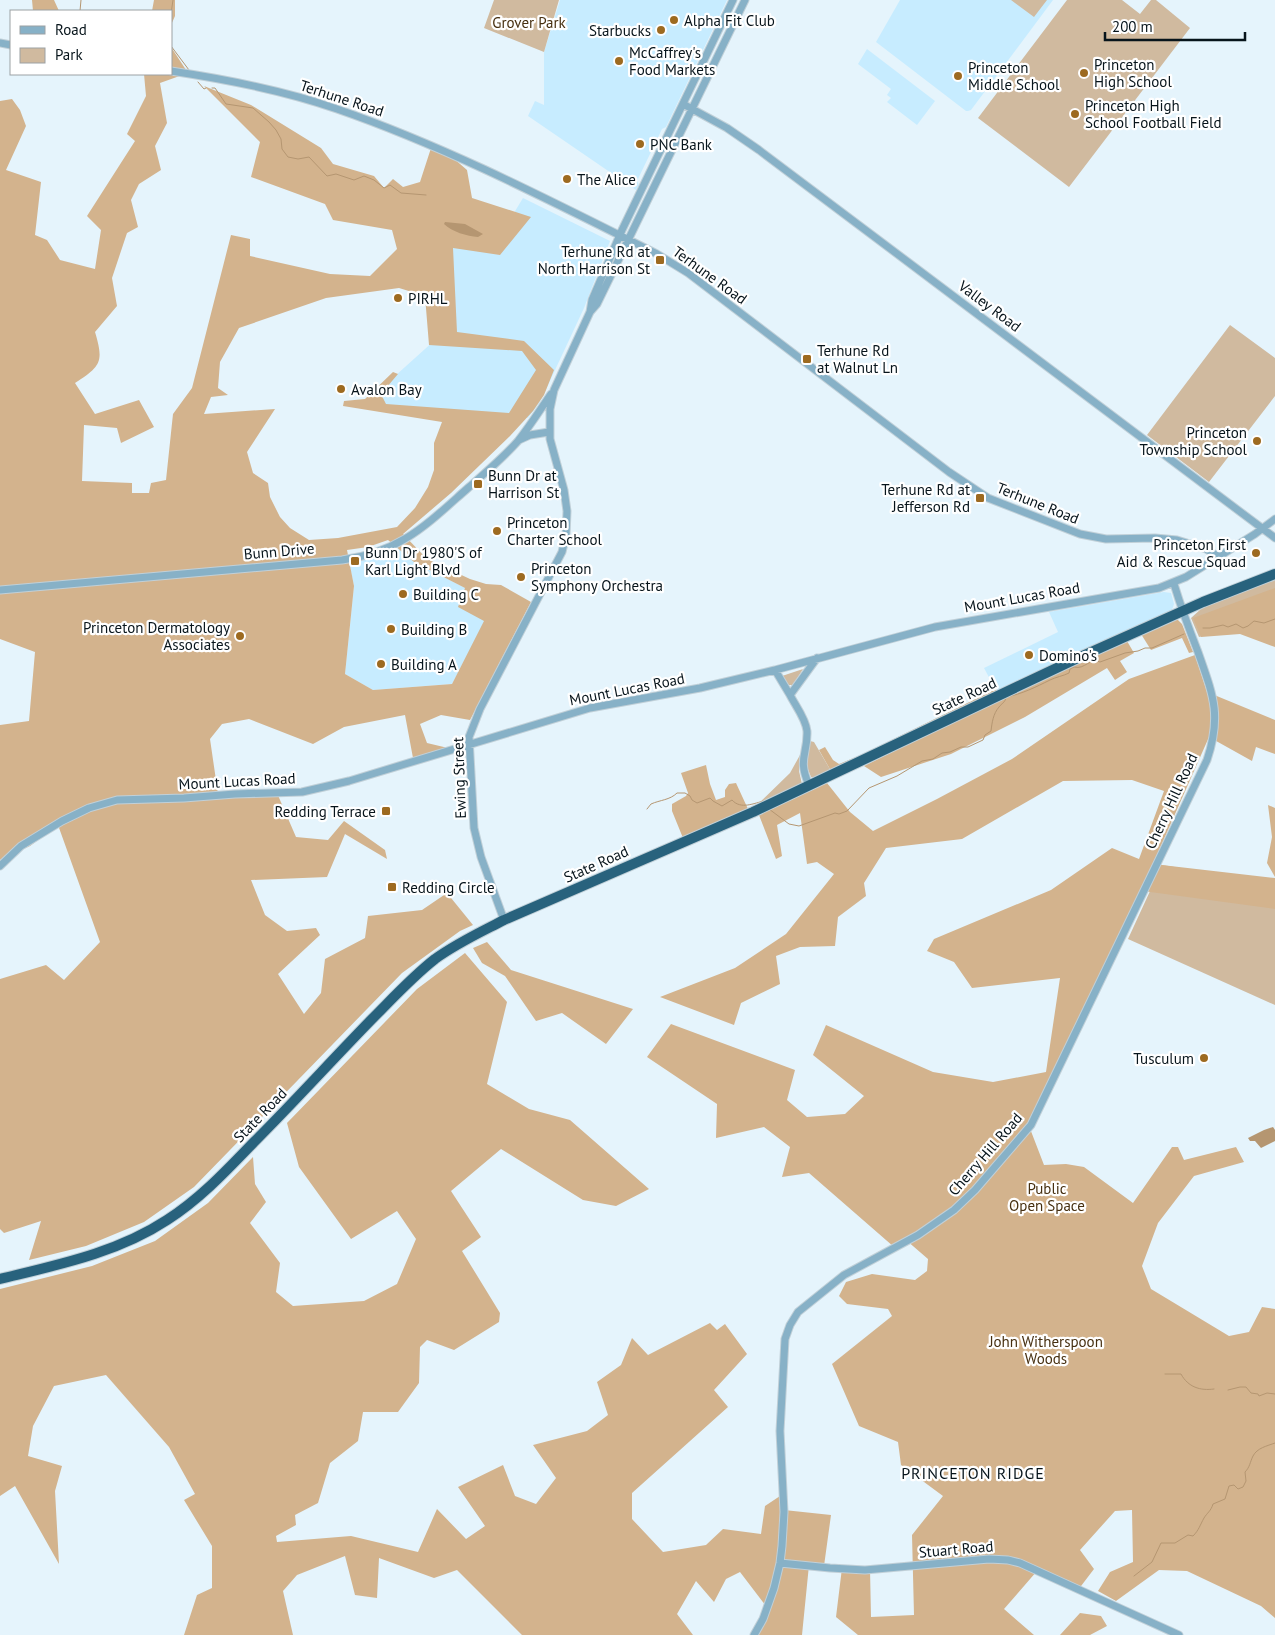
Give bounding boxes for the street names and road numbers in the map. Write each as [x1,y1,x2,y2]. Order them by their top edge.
street label: Terhune Road [298,76,386,120]
street label: Terhune Road [669,242,751,308]
street label: Valley Road [954,276,1025,336]
street label: Terhune Road [994,478,1082,528]
street label: Bunn Drive [243,538,315,564]
street label: Mount Lucas Road [963,577,1081,617]
street label: Mount Lucas Road [568,669,686,709]
street label: State Road [929,673,999,719]
street label: Ewing Street [448,737,470,819]
street label: Cherry Hill Road [1140,750,1202,852]
street label: Mount Lucas Road [178,768,296,794]
street label: State Road [561,841,631,887]
street label: State Road [229,1084,291,1146]
street label: Cherry Hill Road [944,1109,1026,1199]
street label: Stuart Road [918,1536,994,1562]

